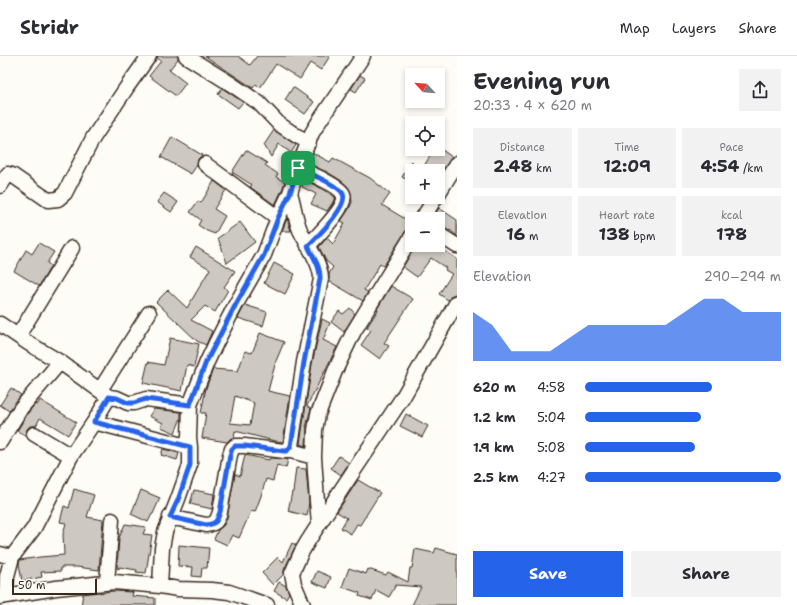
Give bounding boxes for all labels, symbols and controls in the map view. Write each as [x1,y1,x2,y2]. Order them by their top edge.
text: Stridr [20,15,79,40]
text: Map [620,19,650,37]
text: Layers [672,19,716,37]
text: Share [738,19,777,37]
text: Evening run [473,67,610,96]
north arrow [405,68,445,108]
map controls [405,68,445,252]
button: share [739,69,781,111]
text: 20:33 · 4 × 620 m [473,97,592,114]
button: locate [405,116,445,156]
text: Distance [500,140,545,155]
text: Time [614,140,640,155]
text: Pace [720,140,744,155]
pin [281,151,315,185]
text: 2.48 [493,155,532,177]
text: 12:09 [603,155,651,177]
text: 4:54 [700,155,740,177]
icon: arrive [287,157,309,179]
text: km [532,161,552,176]
text: /km [740,161,763,176]
button: + [405,164,445,204]
text: Elevation [498,208,547,223]
text: Heart rate [599,208,655,223]
text: kcal [721,208,742,223]
button: − [405,212,445,252]
text: 16 [506,223,525,245]
text: 138 [598,223,630,245]
text: 178 [716,223,747,245]
text: m [525,229,539,244]
text: bpm [630,229,655,244]
text: Elevation [473,268,531,285]
text: 290–294 m [704,268,781,285]
text: 620 m [473,379,516,396]
text: 4:58 [537,379,566,396]
text: 1.2 km [473,409,516,426]
text: 5:04 [537,409,565,426]
text: 1.9 km [473,439,514,456]
text: 5:08 [537,439,566,456]
text: 2.5 km [473,469,519,486]
text: 4:27 [537,469,566,486]
button: Save [473,551,623,597]
button: Share [631,551,781,597]
scale bar [12,577,97,596]
text: 50 m [18,578,46,593]

